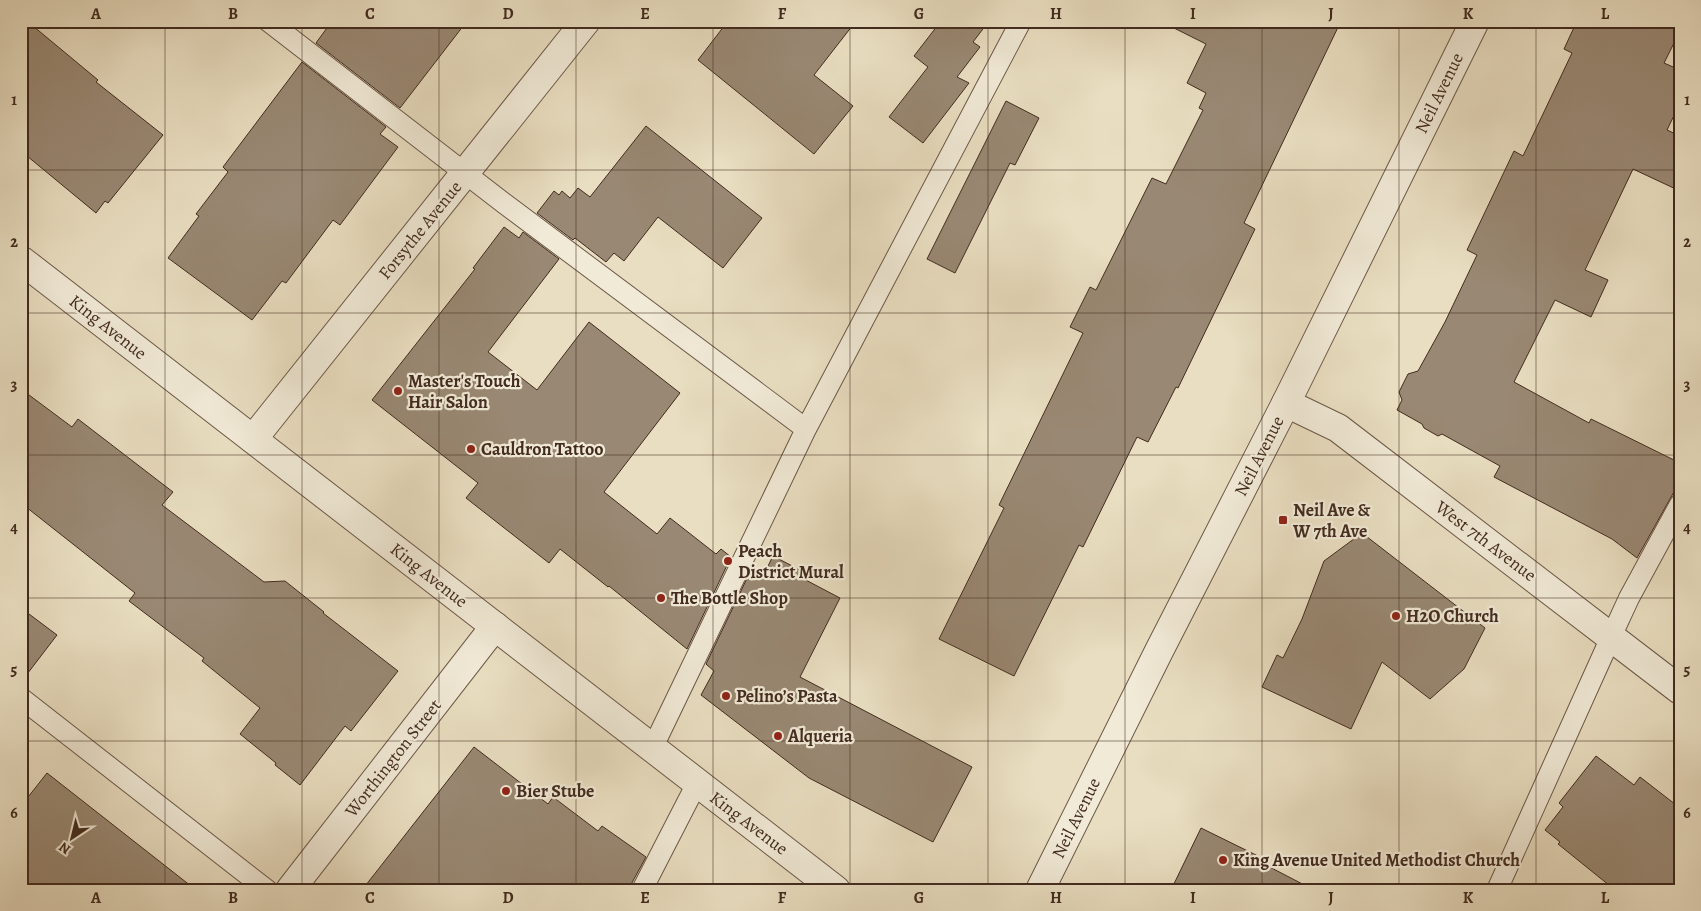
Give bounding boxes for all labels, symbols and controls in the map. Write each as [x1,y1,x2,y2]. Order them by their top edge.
text: A [90,3,102,25]
text: B [228,3,238,25]
text: C [365,3,375,25]
text: D [502,3,514,25]
text: E [640,3,650,25]
text: F [778,3,787,25]
text: G [914,3,924,25]
text: H [1050,3,1062,25]
text: I [1190,3,1196,25]
text: J [1328,3,1334,25]
text: K [1463,3,1474,25]
text: L [1601,3,1610,25]
street label: Neil Avenue [1409,49,1469,137]
text: 1 [11,89,17,111]
text: 1 [1684,89,1690,111]
street label: Forsythe Avenue [373,176,467,284]
text: 2 [10,231,18,253]
text: 2 [1683,231,1691,253]
street label: King Avenue [64,289,152,365]
place label: Master's Touch Hair Salon [408,369,521,414]
text: 3 [11,374,18,396]
text: 3 [1684,374,1691,396]
marker: Master's Touch Hair Salon [392,385,404,397]
street label: Neil Avenue [1228,412,1290,500]
place label: Cauldron Tattoo [481,437,604,461]
marker: Cauldron Tattoo [465,443,477,455]
street label: West 7th Avenue [1430,495,1541,587]
place label: Neil Ave & W 7th Ave [1292,498,1371,543]
marker: Neil Ave & W 7th Ave [1277,514,1289,526]
text: 4 [10,517,18,539]
text: 4 [1683,517,1691,539]
street label: King Avenue [385,537,473,613]
place label: Peach District Mural [738,539,844,584]
marker: Peach District Mural [722,555,734,567]
place label: The Bottle Shop [671,586,788,610]
marker: The Bottle Shop [655,592,667,604]
place label: H2O Church [1406,604,1499,628]
marker: H2O Church [1390,610,1402,622]
text: 5 [11,659,18,681]
text: 5 [1684,659,1691,681]
place label: Pelino’s Pasta [736,684,838,708]
marker: Pelino’s Pasta [720,690,732,702]
street label: Worthington Street [339,694,447,823]
place label: Alqueria [787,724,853,748]
marker: Alqueria [772,730,784,742]
street label: Neil Avenue [1046,774,1106,862]
place label: Bier Stube [516,779,594,803]
marker: Bier Stube [500,785,512,797]
street label: King Avenue [705,786,793,860]
text: 6 [10,802,18,824]
text: 6 [1683,802,1691,824]
north arrow [48,814,98,864]
text: N [55,838,74,859]
place label: King Avenue United Methodist Church [1233,848,1520,872]
marker: King Avenue United Methodist Church [1217,854,1229,866]
text: A [90,887,102,909]
text: B [228,887,238,909]
text: C [365,887,375,909]
text: D [502,887,514,909]
text: E [640,887,650,909]
text: F [778,887,787,909]
text: G [914,887,924,909]
text: H [1050,887,1062,909]
text: I [1190,887,1196,909]
text: J [1328,887,1334,909]
text: K [1463,887,1474,909]
text: L [1601,887,1610,909]

